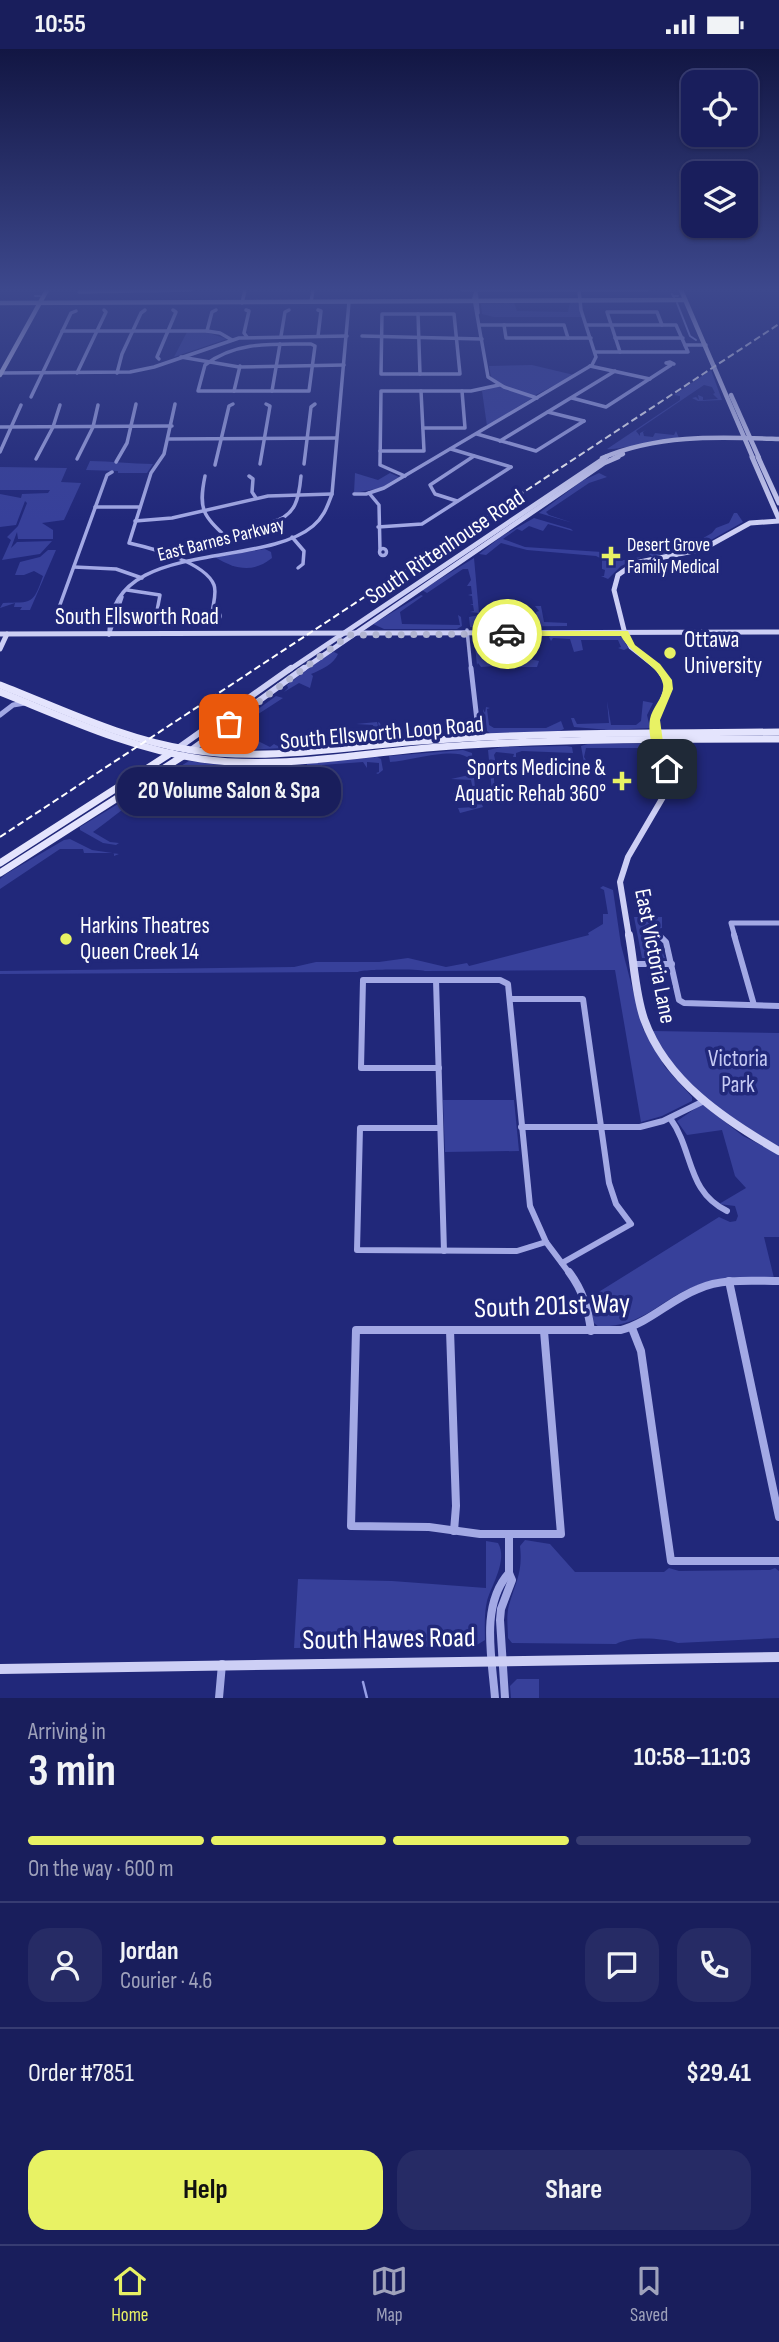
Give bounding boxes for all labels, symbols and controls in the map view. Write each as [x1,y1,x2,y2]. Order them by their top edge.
text: 10:55 [35,9,86,40]
map controls [681,70,758,238]
button: locate [681,70,758,147]
button: layers [681,161,758,238]
street label: South Rittenhouse Road [360,483,530,611]
street label: East Barnes Parkway [155,513,288,567]
place label: Desert Grove Family Medical [627,534,719,579]
marker: Desert Grove Family Medical [601,546,621,566]
courier [472,599,542,669]
street label: South Ellsworth Road [55,603,219,631]
icon: car [488,615,526,653]
place label: Ottawa University [684,626,762,680]
marker: Ottawa University [662,645,678,661]
pin [199,694,259,754]
icon: bag [210,705,248,743]
street label: South Ellsworth Loop Road [279,710,485,756]
pin [637,739,697,799]
icon: home [648,750,686,788]
place label: Sports Medicine & Aquatic Rehab 360° [454,754,606,808]
callout: 20 Volume Salon & Spa [117,766,341,815]
marker: Sports Medicine & Aquatic Rehab 360° [612,771,632,791]
text: 20 Volume Salon & Spa [138,777,320,805]
street label: East Victoria Lane [628,886,682,1026]
place label: Harkins Theatres Queen Creek 14 [80,912,210,966]
marker: Harkins Theatres Queen Creek 14 [58,931,74,947]
park label: Victoria Park [708,1045,768,1099]
street label: South 201st Way [473,1287,631,1325]
street label: South Hawes Road [302,1621,476,1657]
text: Arriving in [28,1718,106,1746]
text: 10:58–11:03 [634,1742,751,1773]
text: 3 min [28,1744,116,1799]
text: On the way · 600 m [28,1855,174,1883]
button: person [28,1928,102,2002]
button: chat [585,1928,659,2002]
button: phone [677,1928,751,2002]
text: Jordan [120,1936,178,1967]
text: Courier · 4.6 [120,1967,212,1995]
text: Order #7851 [28,2058,134,2089]
text: $29.41 [686,2058,751,2089]
button: Help [28,2150,383,2230]
button: Share [397,2150,751,2230]
tab: Home [111,2262,149,2327]
tab: Map [370,2262,408,2327]
tab: Saved [630,2262,668,2327]

